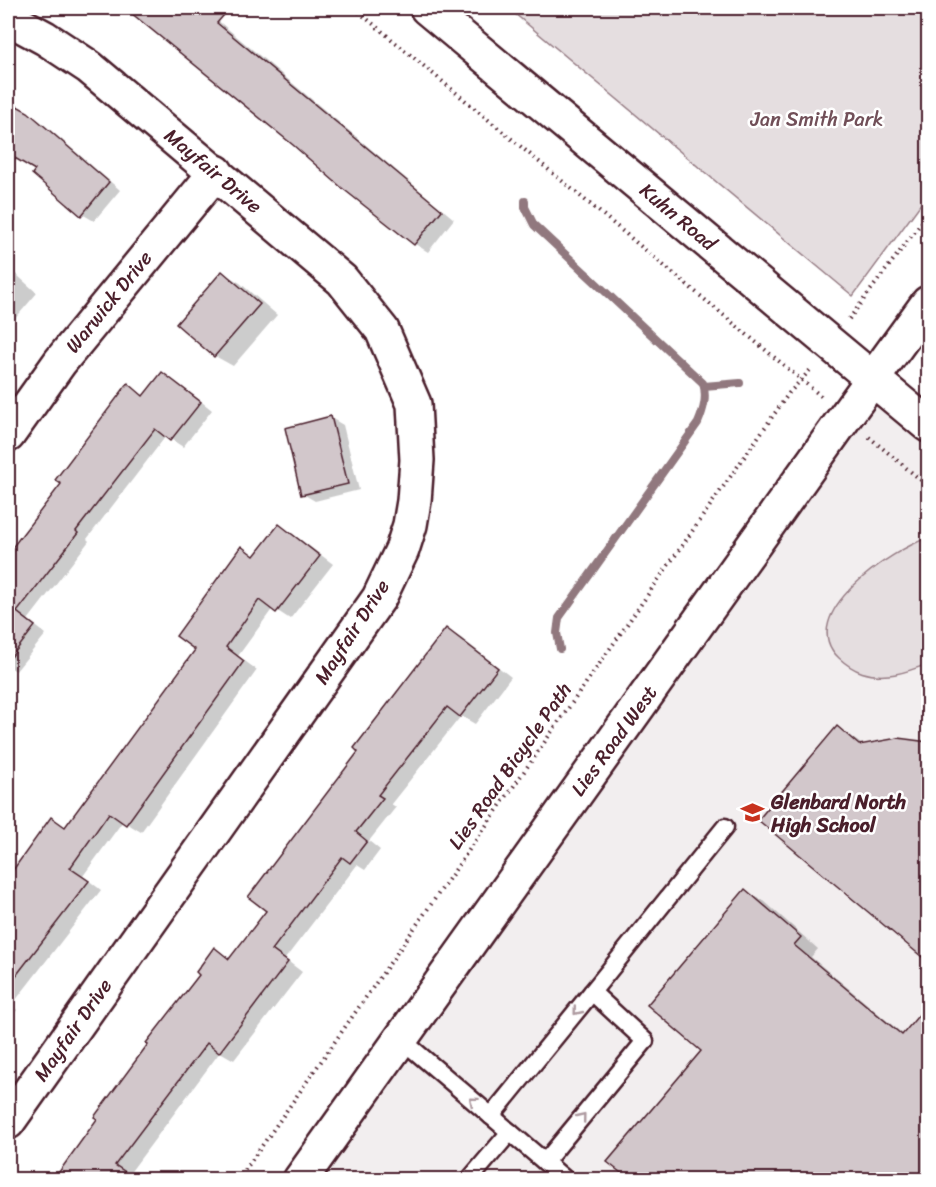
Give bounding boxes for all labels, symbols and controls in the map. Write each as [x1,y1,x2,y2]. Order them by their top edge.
park label: Jan Smith Park [750,102,883,137]
street label: Mayfair Drive [156,119,270,223]
street label: Kuhn Road [631,174,726,261]
street label: Warwick Drive [56,243,162,361]
street label: Mayfair Drive [305,572,399,692]
street label: Lies Road Bicycle Path [439,675,581,857]
street label: Lies Road West [561,678,667,804]
place label: Glenbard North High School [770,785,907,843]
school or university icon: Glenbard North High School [740,800,766,826]
street label: Mayfair Drive [24,971,122,1089]
one-way arrow [574,1004,585,1015]
one-way arrow [469,1097,480,1108]
one-way arrow [575,1113,586,1124]

